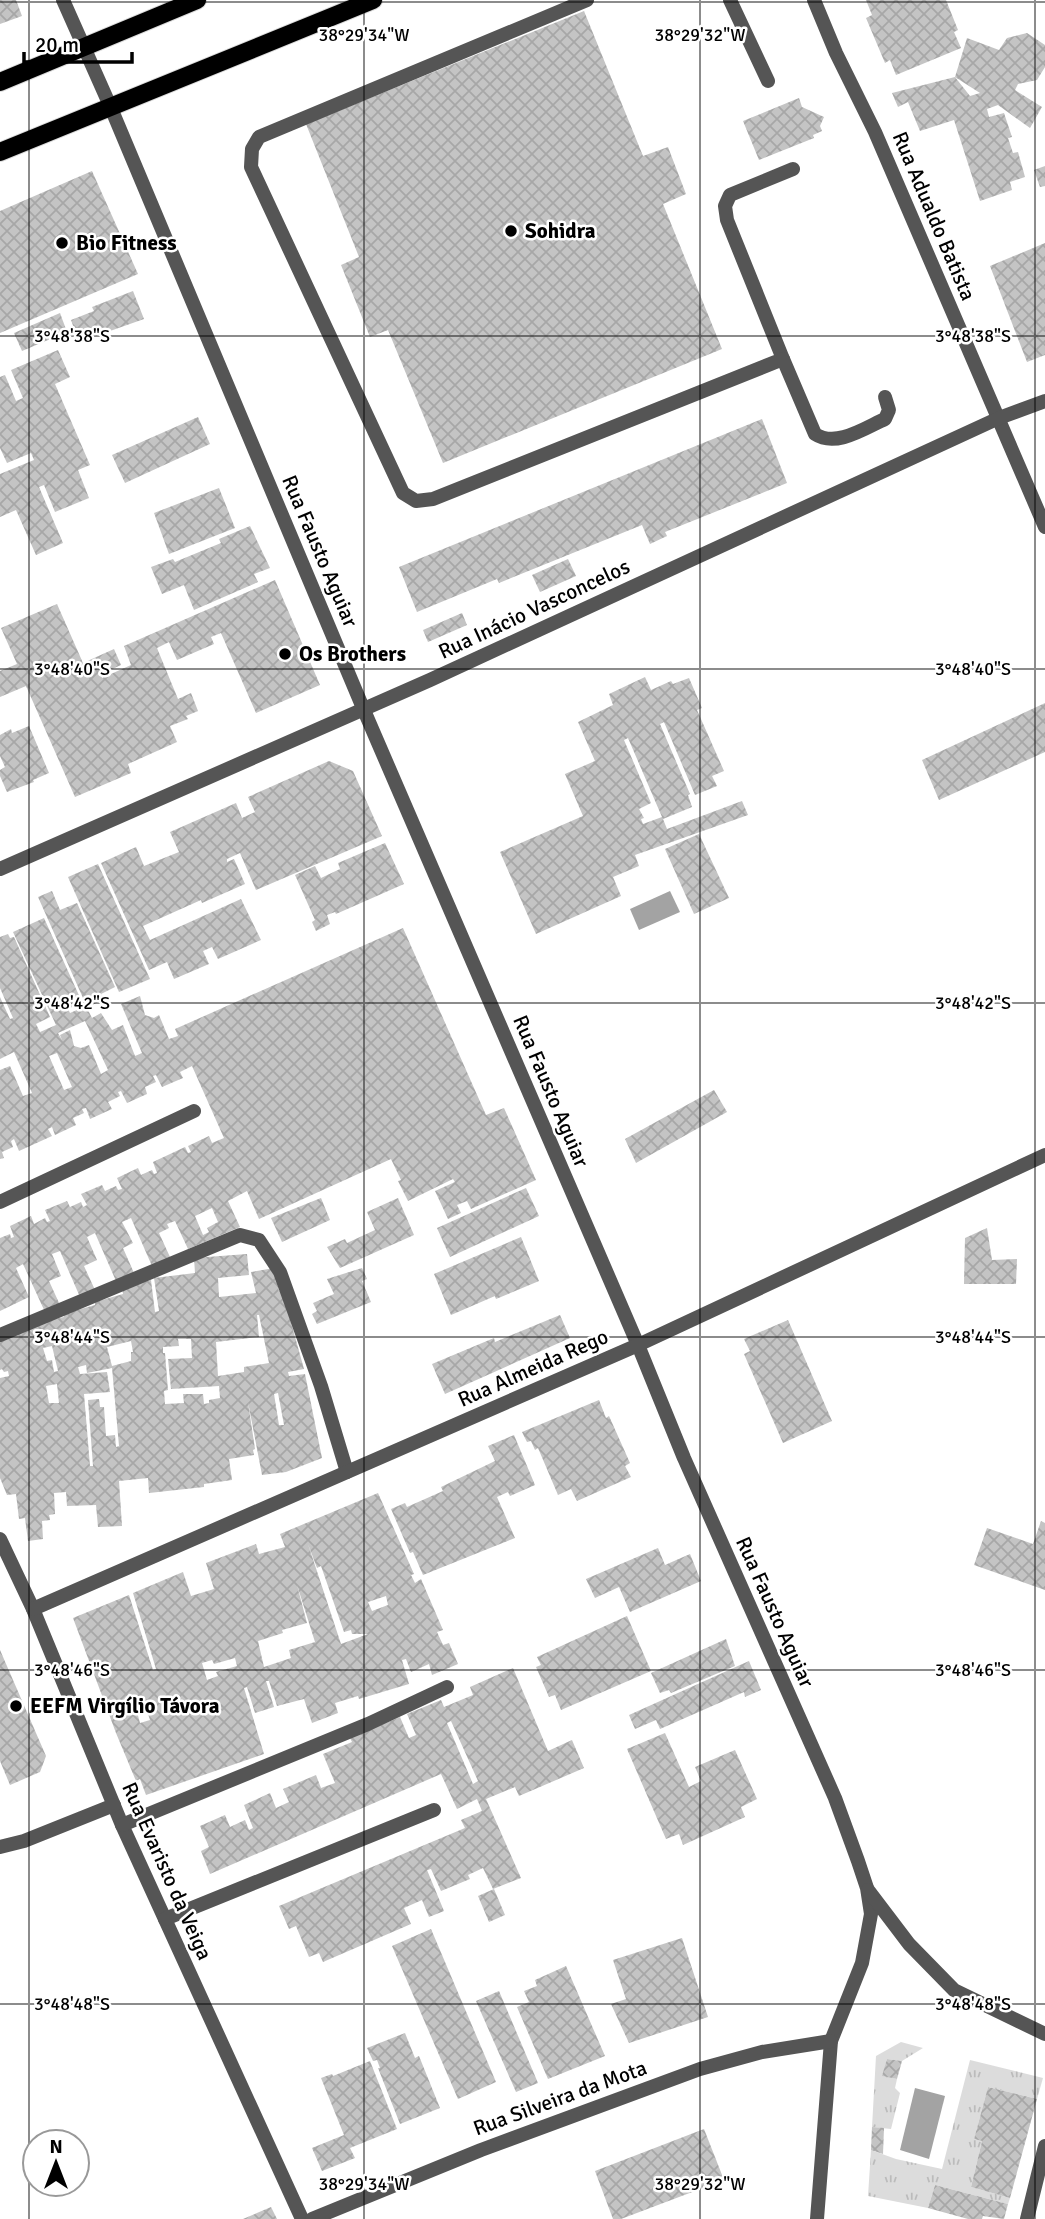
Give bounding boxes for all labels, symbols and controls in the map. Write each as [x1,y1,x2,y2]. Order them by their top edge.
scale bar [24,21,133,65]
text: 38°29'34"W [319,24,409,46]
text: 38°29'32"W [655,24,745,46]
text: 20 m [35,32,79,58]
street label: Rua Adualdo Batista [887,128,981,304]
place label: Sohidra [525,218,596,244]
marker: Sohidra [503,223,519,239]
place label: Bio Fitness [76,230,177,256]
marker: Bio Fitness [54,235,70,251]
text: 3°48'38"S [34,325,110,347]
text: 3°48'38"S [935,325,1011,347]
street label: Rua Fausto Aguiar [276,471,364,631]
street label: Rua Inácio Vasconcelos [434,553,634,665]
place label: Os Brothers [299,641,406,667]
marker: Os Brothers [277,646,293,662]
text: 3°48'40"S [34,658,110,680]
text: 3°48'40"S [935,658,1011,680]
text: 3°48'42"S [34,992,110,1014]
text: 3°48'42"S [935,992,1011,1014]
street label: Rua Fausto Aguiar [507,1011,595,1171]
street label: Rua Almeida Rego [454,1323,612,1413]
text: 3°48'44"S [34,1326,110,1348]
text: 3°48'44"S [935,1326,1011,1348]
street label: Rua Fausto Aguiar [730,1533,820,1692]
text: 3°48'46"S [34,1659,110,1681]
text: 3°48'46"S [935,1659,1011,1681]
place label: EEFM Virgílio Távora [30,1693,220,1719]
marker: EEFM Virgílio Távora [8,1698,24,1714]
street label: Rua Evaristo da Veiga [116,1778,218,1964]
text: 3°48'48"S [34,1993,110,2015]
text: 3°48'48"S [935,1993,1011,2015]
street label: Rua Silveira da Mota [470,2055,650,2141]
north arrow [21,2128,91,2198]
text: N [49,2135,63,2159]
text: 38°29'34"W [319,2173,409,2195]
text: 38°29'32"W [655,2173,745,2195]

